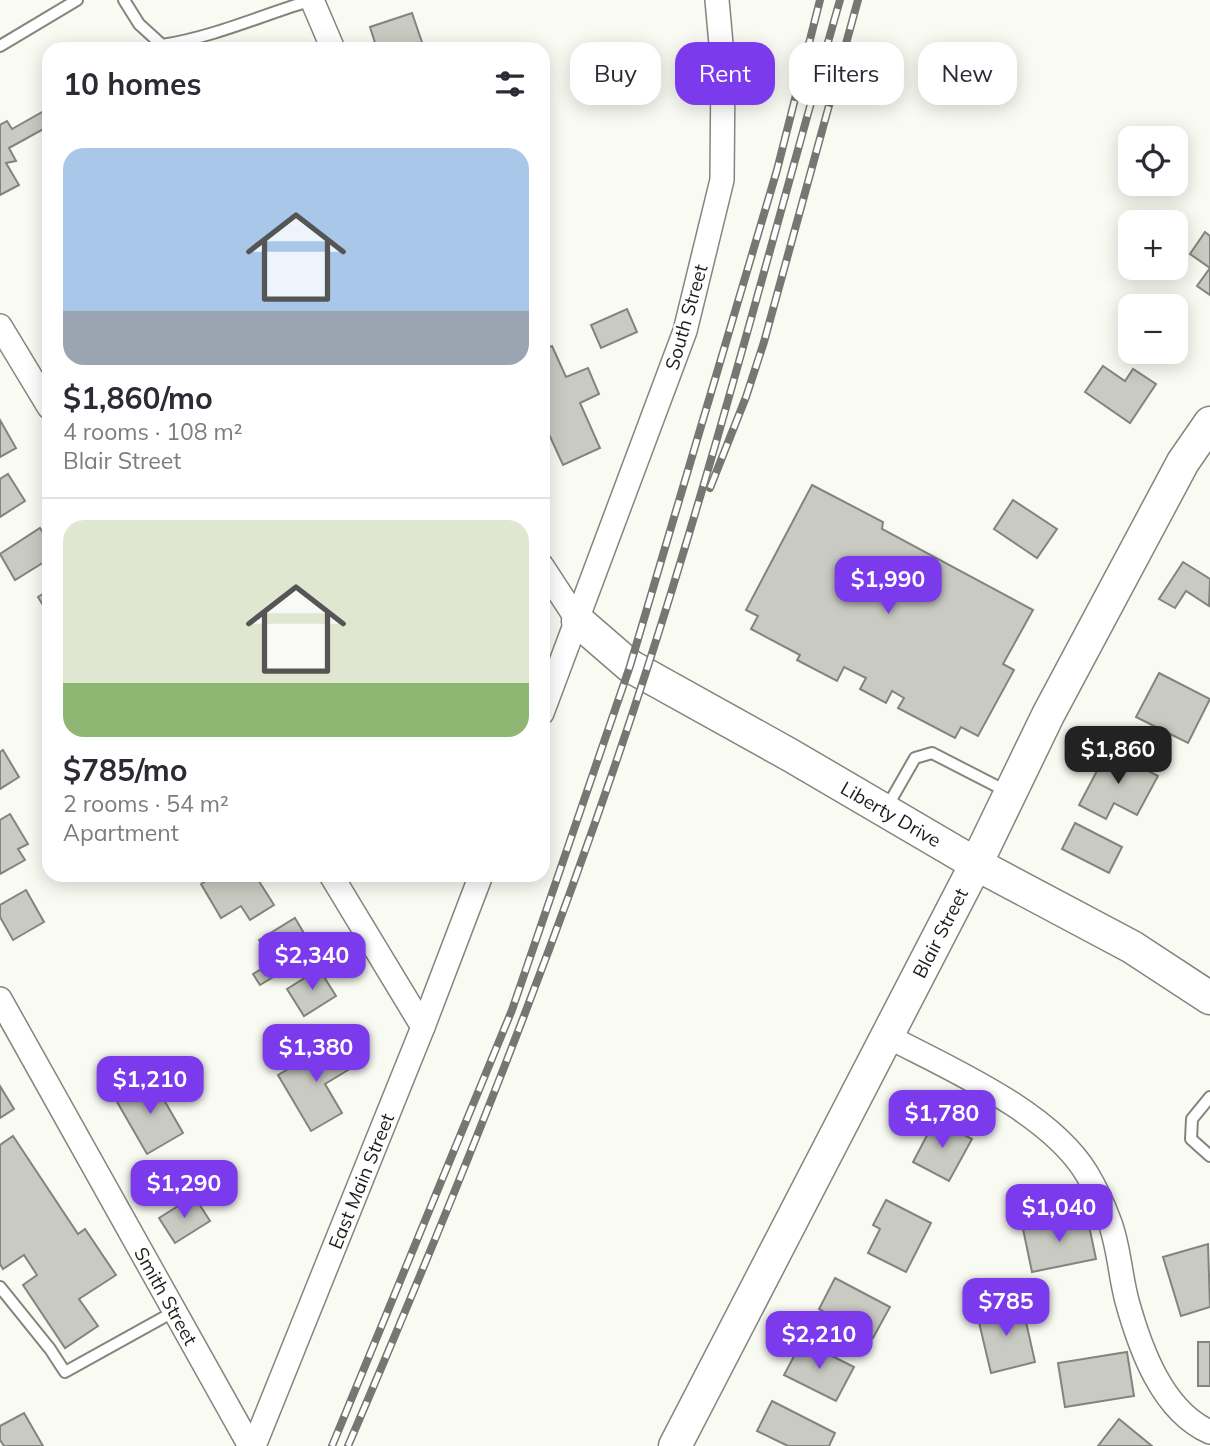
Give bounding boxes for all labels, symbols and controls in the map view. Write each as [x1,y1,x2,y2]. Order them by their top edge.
chip: Buy [570,42,661,105]
chip: Rent [675,42,775,105]
chip: Filters [789,42,904,105]
chip: New [918,42,1017,105]
text: 10 homes [63,65,202,103]
icon: filters [491,65,529,103]
map controls [1118,126,1188,364]
button: locate [1118,126,1188,196]
icon: home [233,194,359,320]
button: + [1118,210,1188,280]
street label: South Street [659,261,713,373]
button: − [1118,294,1188,364]
text: $1,860/mo [63,379,213,417]
text: 4 rooms · 108 m² [63,417,243,446]
text: Blair Street [63,446,181,475]
pin: $1,990 [831,556,945,616]
text: $1,990 [851,564,925,593]
icon: home [233,566,359,692]
pin: $1,860 [1061,726,1175,786]
text: $1,860 [1081,734,1155,763]
text: $785/mo [63,751,187,789]
street label: Liberty Drive [837,776,945,852]
text: 2 rooms · 54 m² [63,789,229,818]
text: Apartment [63,818,179,847]
street label: Blair Street [907,884,973,982]
pin: $2,340 [255,932,369,992]
text: $2,340 [275,940,349,969]
pin: $1,380 [259,1024,373,1084]
text: $1,380 [279,1032,353,1061]
pin: $1,210 [93,1056,207,1116]
text: $1,210 [113,1064,187,1093]
pin: $1,780 [885,1090,999,1150]
text: $1,780 [905,1098,979,1127]
street label: East Main Street [323,1109,399,1252]
pin: $1,290 [127,1160,241,1220]
text: $1,290 [147,1168,221,1197]
pin: $1,040 [1002,1184,1116,1244]
text: $1,040 [1022,1192,1096,1221]
street label: Smith Street [129,1243,203,1349]
pin: $785 [965,1278,1047,1338]
text: $785 [978,1286,1034,1315]
pin: $2,210 [762,1312,876,1371]
text: $2,210 [782,1319,856,1348]

